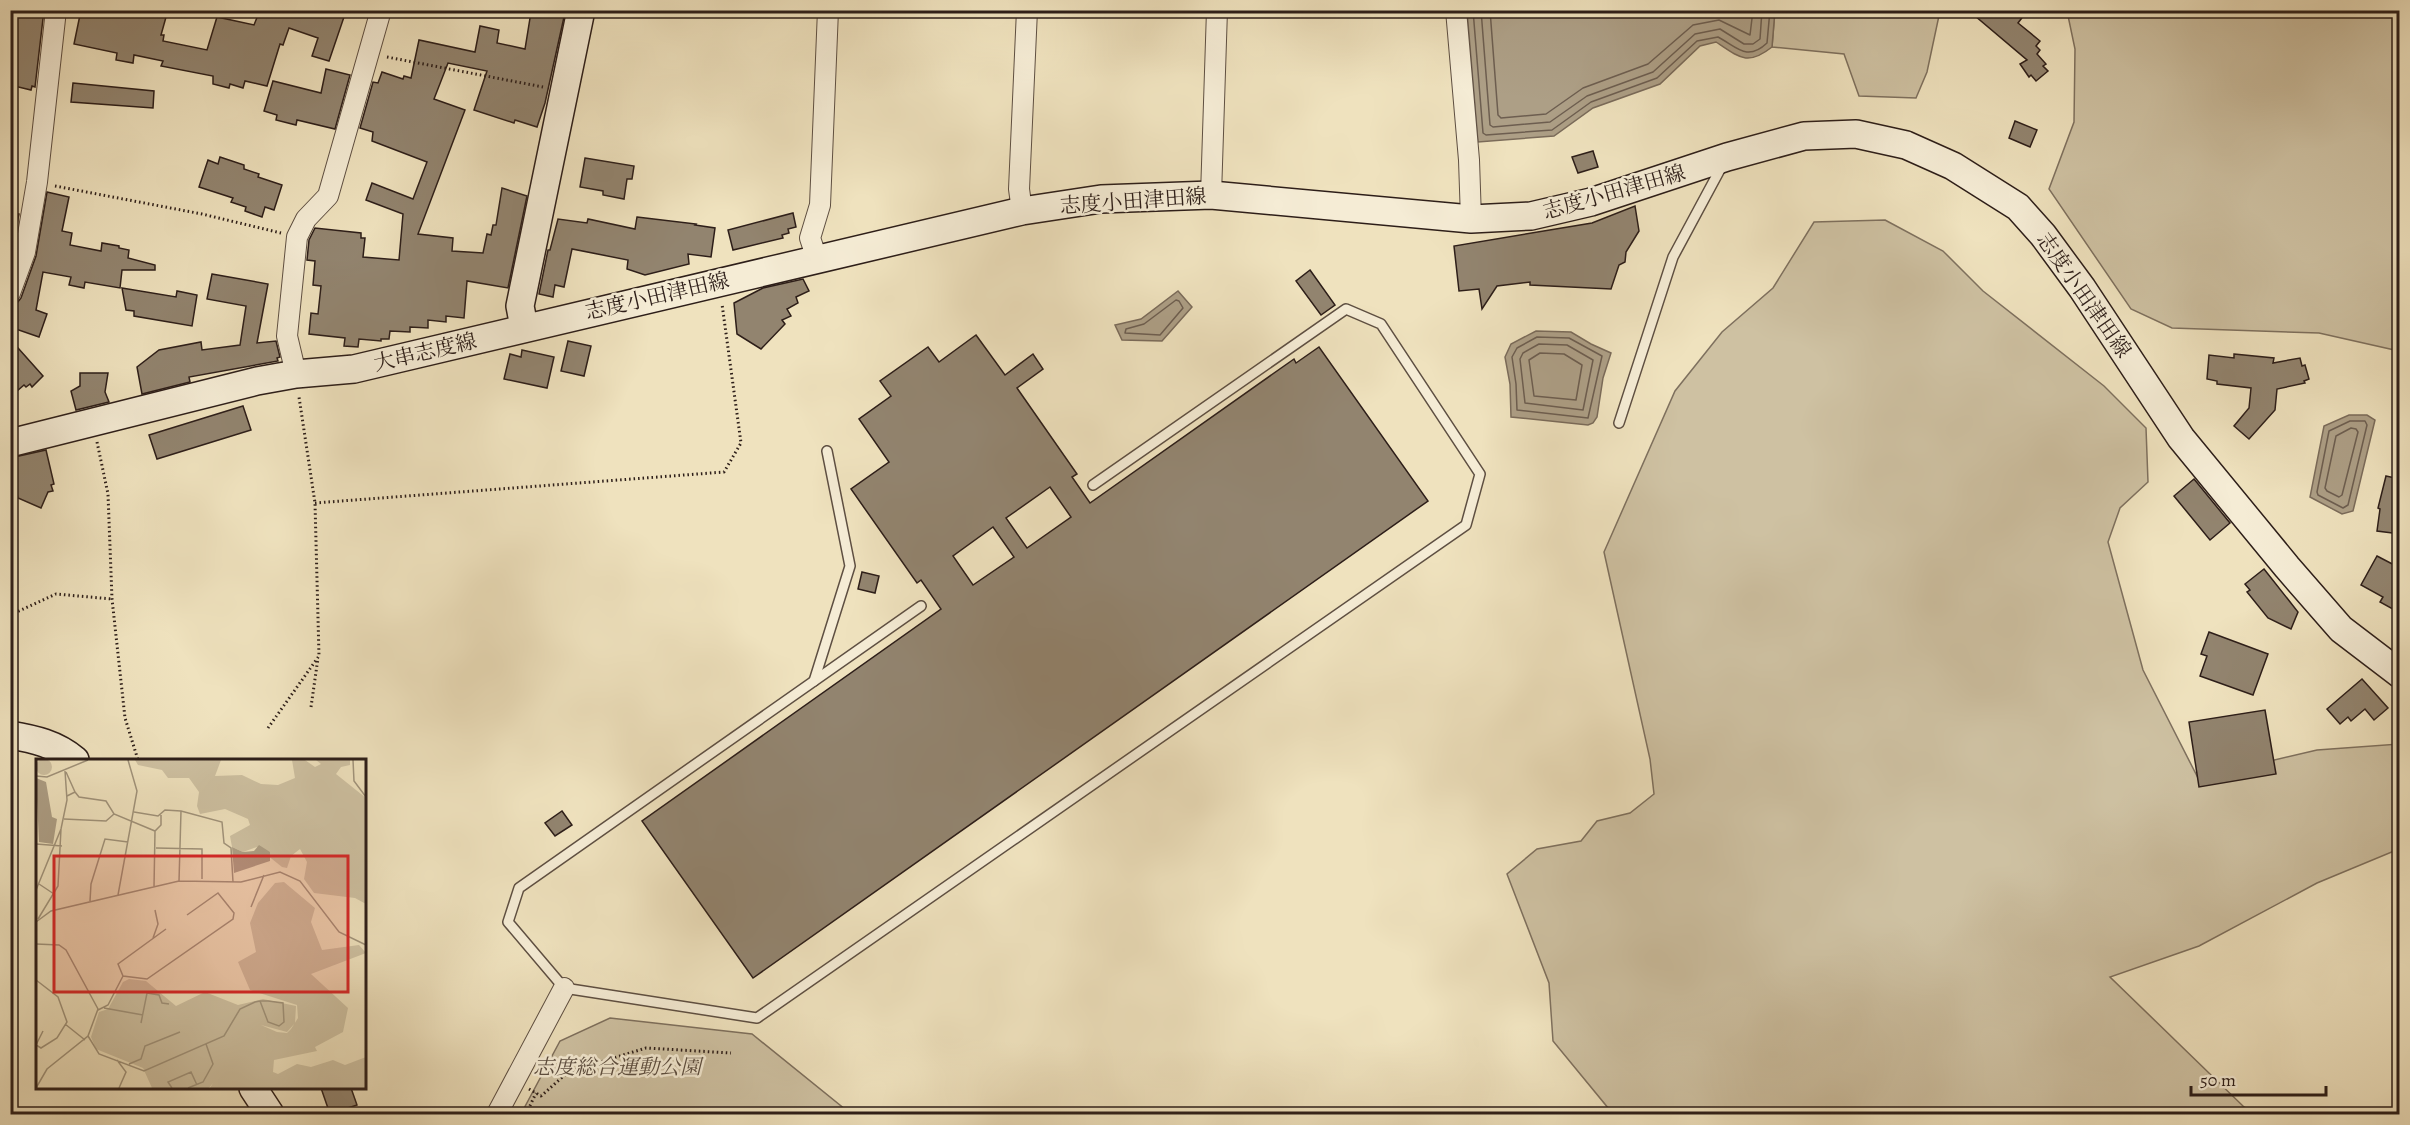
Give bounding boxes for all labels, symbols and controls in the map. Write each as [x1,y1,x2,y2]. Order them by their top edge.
street label: 志度小田津田線 [1539,158,1689,226]
street label: 志度小田津田線 [1059,182,1207,220]
street label: 志度小田津田線 [2030,227,2138,363]
street label: 志度小田津田線 [582,266,732,326]
street label: 大串志度線 [371,327,479,377]
inset map [36,759,366,1089]
park label: 志度総合運動公園 [533,1053,704,1081]
scale bar [2191,1059,2326,1097]
text: 50 m [2200,1068,2236,1092]

